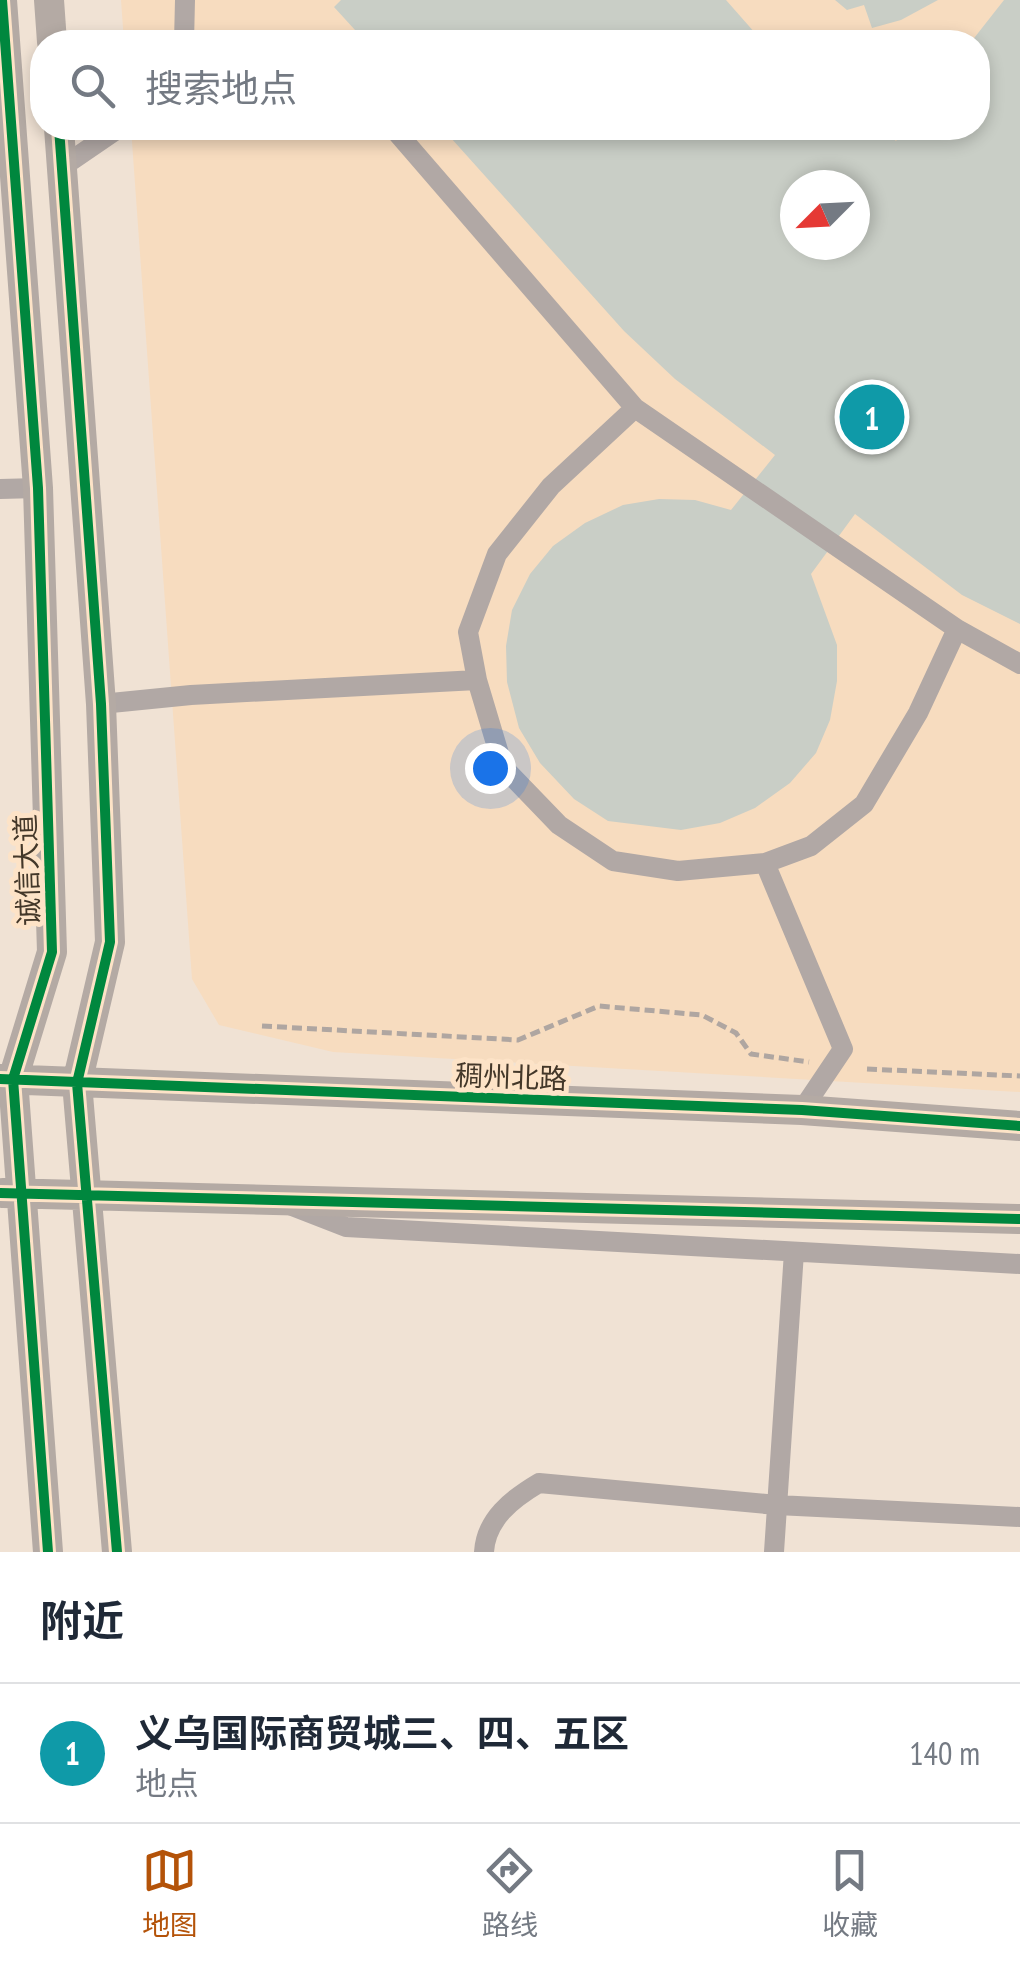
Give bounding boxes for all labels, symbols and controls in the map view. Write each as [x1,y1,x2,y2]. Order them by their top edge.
search box [30,30,990,140]
icon: search [65,58,120,113]
text: 搜索地点 [145,63,297,112]
north arrow [780,170,870,260]
pin: 1 [840,380,904,454]
your location [465,743,516,794]
street label: 诚信大道 [6,813,47,927]
street label: 稠州北路 [454,1056,568,1097]
text: 附近 [40,1593,124,1648]
text: 义乌国际商贸城三、四、五区 [135,1708,629,1757]
text: 1 [65,1732,80,1774]
text: 140 m [909,1732,980,1774]
text: 地点 [135,1762,199,1804]
tab: 地图 [142,1843,198,1943]
tab: 路线 [482,1843,538,1943]
tab: 收藏 [822,1843,878,1943]

